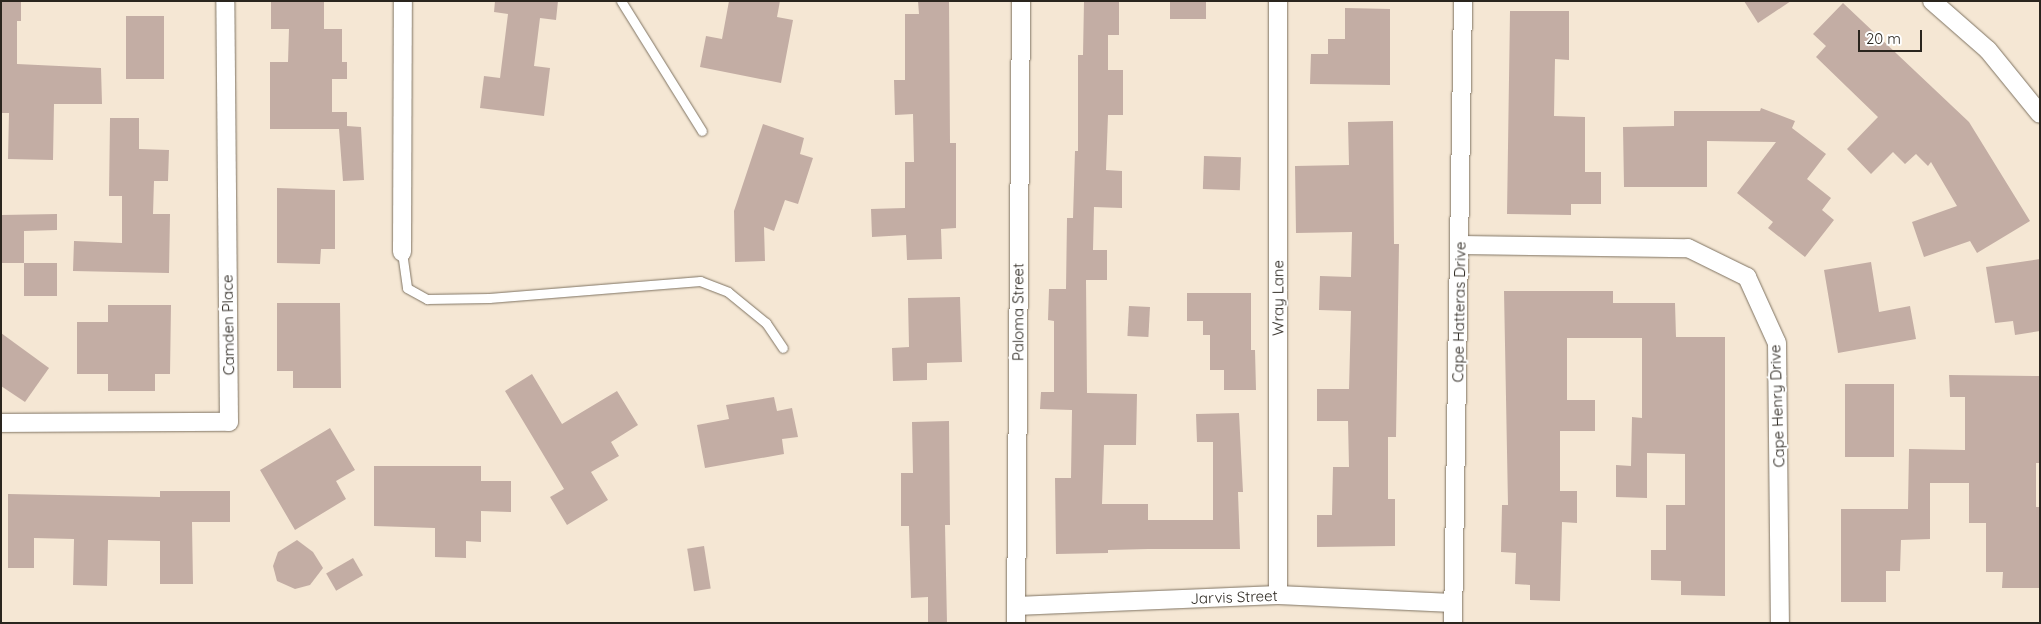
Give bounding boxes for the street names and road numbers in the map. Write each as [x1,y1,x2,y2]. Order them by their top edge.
street label: Cape Hatteras Drive [1449,241,1469,383]
street label: Wray Lane [1269,260,1287,336]
street label: Paloma Street [1009,263,1027,361]
street label: Camden Place [218,275,238,375]
street label: Cape Henry Drive [1766,344,1788,468]
street label: Jarvis Street [1190,586,1278,608]

